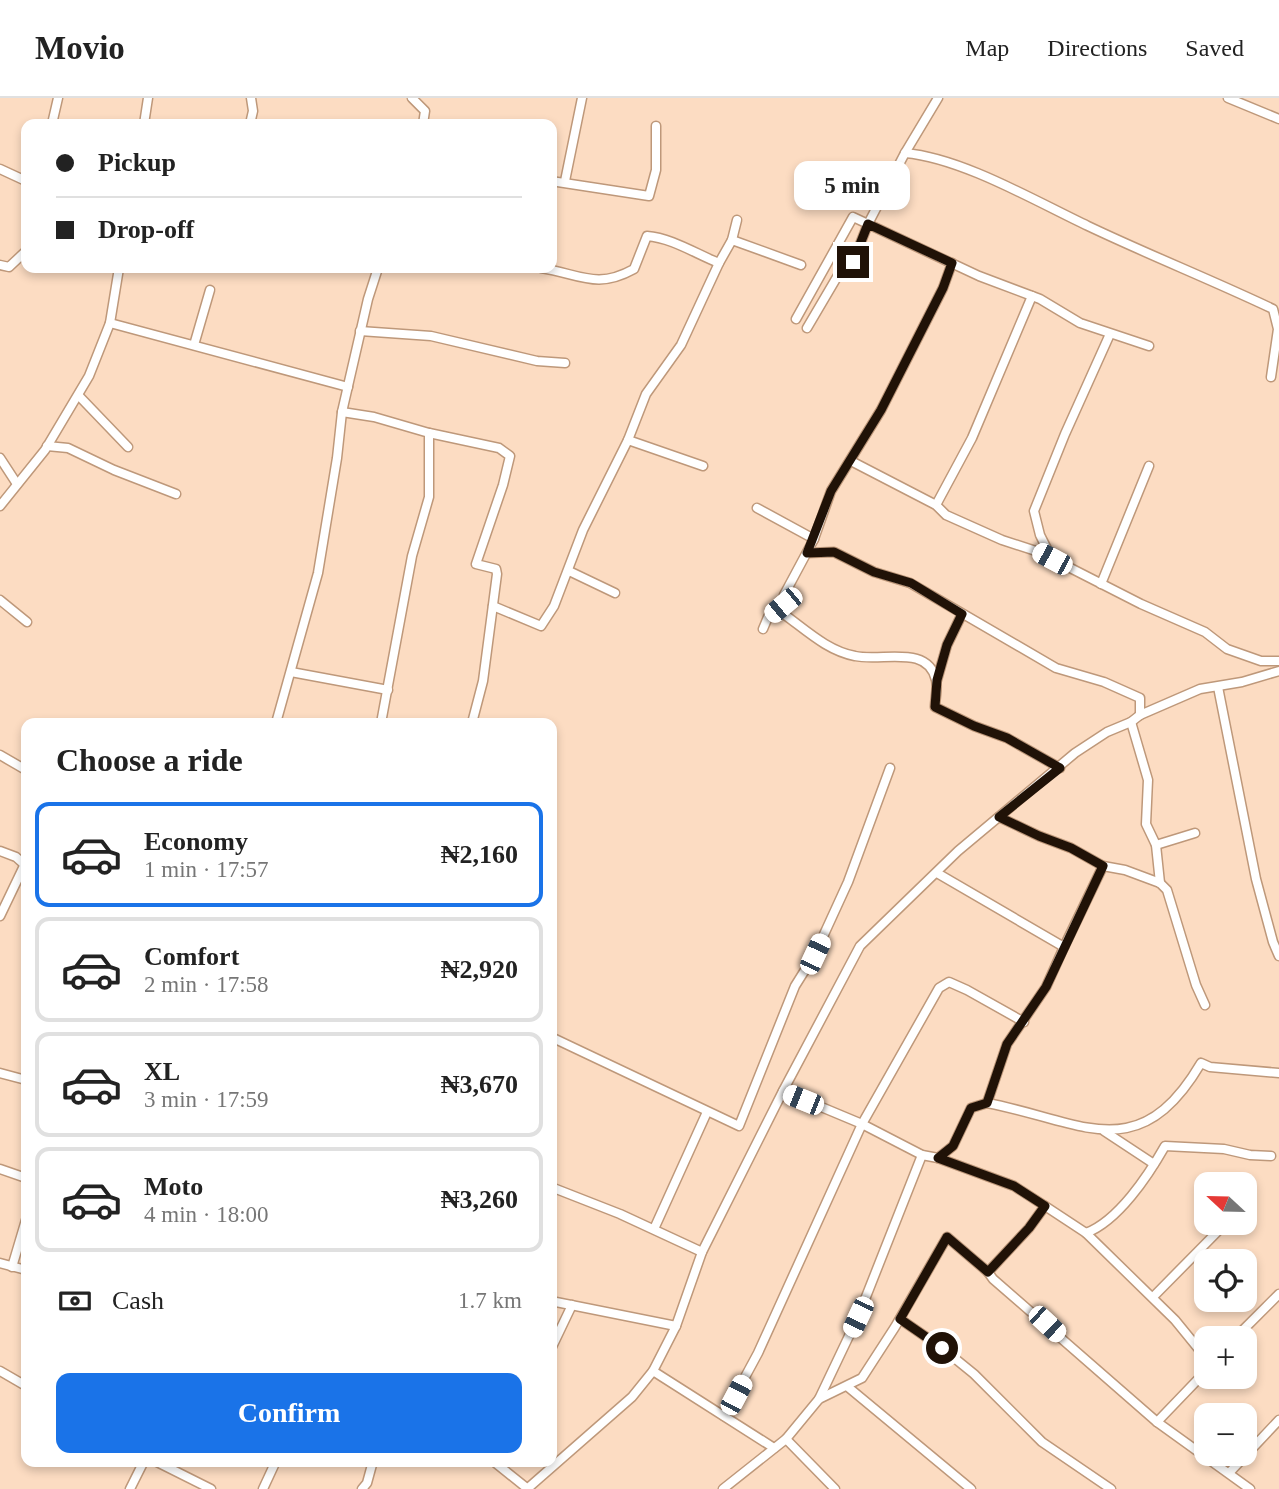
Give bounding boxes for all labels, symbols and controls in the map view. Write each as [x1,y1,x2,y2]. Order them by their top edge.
text: Movio [35,30,125,66]
text: Map [965,35,1009,61]
text: Directions [1047,35,1147,61]
text: Saved [1185,35,1244,61]
text: Pickup [98,148,176,177]
callout: 5 min [795,160,911,209]
text: 5 min [824,173,880,198]
text: Drop-off [98,215,194,244]
route end [837,246,869,278]
car [1029,540,1076,578]
car [761,583,806,627]
text: Choose a ride [56,742,243,778]
icon: car [60,823,123,886]
text: Economy [144,827,248,856]
text: ₦2,160 [441,840,518,869]
text: 1 min · 17:57 [144,857,269,882]
car [797,931,834,977]
icon: car [60,938,123,1001]
text: Comfort [144,942,239,971]
text: ₦2,920 [441,955,518,984]
text: 2 min · 17:58 [144,972,269,997]
icon: car [60,1053,123,1116]
text: XL [144,1057,180,1086]
text: ₦3,670 [441,1070,518,1099]
car [780,1082,827,1118]
text: 3 min · 17:59 [144,1087,269,1112]
icon: car [60,1168,123,1231]
text: Moto [144,1172,203,1201]
north arrow [1194,1172,1256,1236]
map controls [1194,1172,1257,1466]
text: ₦3,260 [441,1185,518,1214]
text: 4 min · 18:00 [144,1202,269,1227]
button: locate [1194,1249,1257,1312]
icon: cash [56,1282,94,1320]
text: Cash [112,1286,164,1315]
text: 1.7 km [458,1288,522,1313]
car [840,1294,877,1340]
car [1025,1302,1070,1346]
button: + [1194,1326,1257,1389]
route start [926,1332,958,1364]
car [717,1372,756,1418]
button: Confirm [56,1373,522,1453]
button: − [1194,1403,1257,1466]

